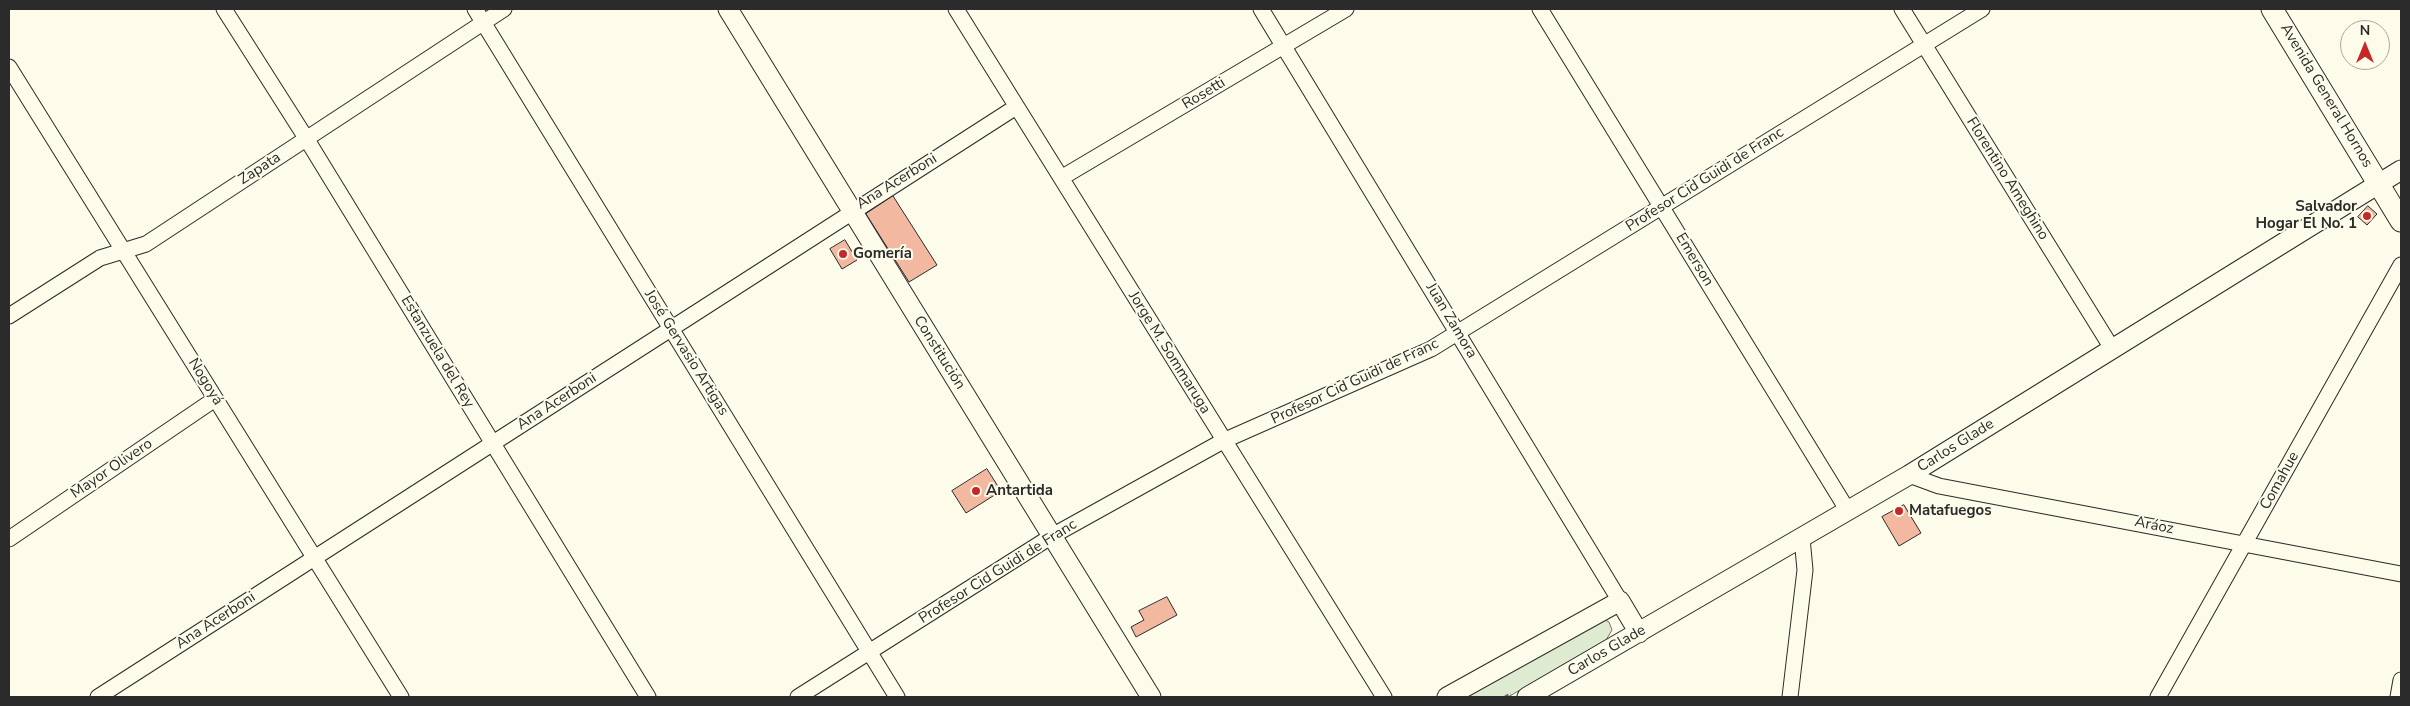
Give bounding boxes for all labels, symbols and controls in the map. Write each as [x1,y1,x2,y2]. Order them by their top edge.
north arrow [2340,20,2390,70]
street label: Avenida General Hornos [2276,21,2376,171]
text: N [2360,21,2370,40]
street label: Rosetti [1179,74,1229,114]
street label: Florentino Ameghino [1962,114,2052,244]
street label: Profesor Cid Guidi de Franc [1623,124,1787,236]
street label: Zapata [236,149,284,189]
street label: Ana Acerboni [853,150,941,214]
place label: Salvador Hogar El No. 1 [2255,198,2357,233]
marker: Salvador Hogar El No. 1 [2361,210,2373,222]
street label: Emerson [1671,230,1717,290]
place label: Gomería [853,245,912,263]
marker: Gomería [837,248,849,260]
street label: Juan Zamora [1421,280,1481,362]
street label: José Gervasio Artigas [640,287,732,419]
street label: Jorge M. Sommaruga [1124,288,1214,418]
street label: Estanzuela del Rey [396,293,478,411]
street label: Constitución [909,313,969,393]
street label: Profesor Cid Guidi de Franc [1268,335,1442,429]
street label: Nogoyá [184,355,226,409]
street label: Ana Acerboni [514,370,600,434]
street label: Carlos Glade [1914,415,1998,477]
street label: Mayor Olivero [68,435,156,503]
street label: Comahue [2257,449,2303,513]
place label: Antartida [986,482,1053,500]
marker: Antartida [970,485,982,497]
place label: Matafuegos [1909,502,1991,520]
marker: Matafuegos [1893,505,1905,517]
street label: Aráoz [2133,513,2175,539]
street label: Profesor Cid Guidi de Franc [916,516,1080,628]
street label: Ana Acerboni [173,589,259,653]
street label: Carlos Glade [1565,621,1649,681]

